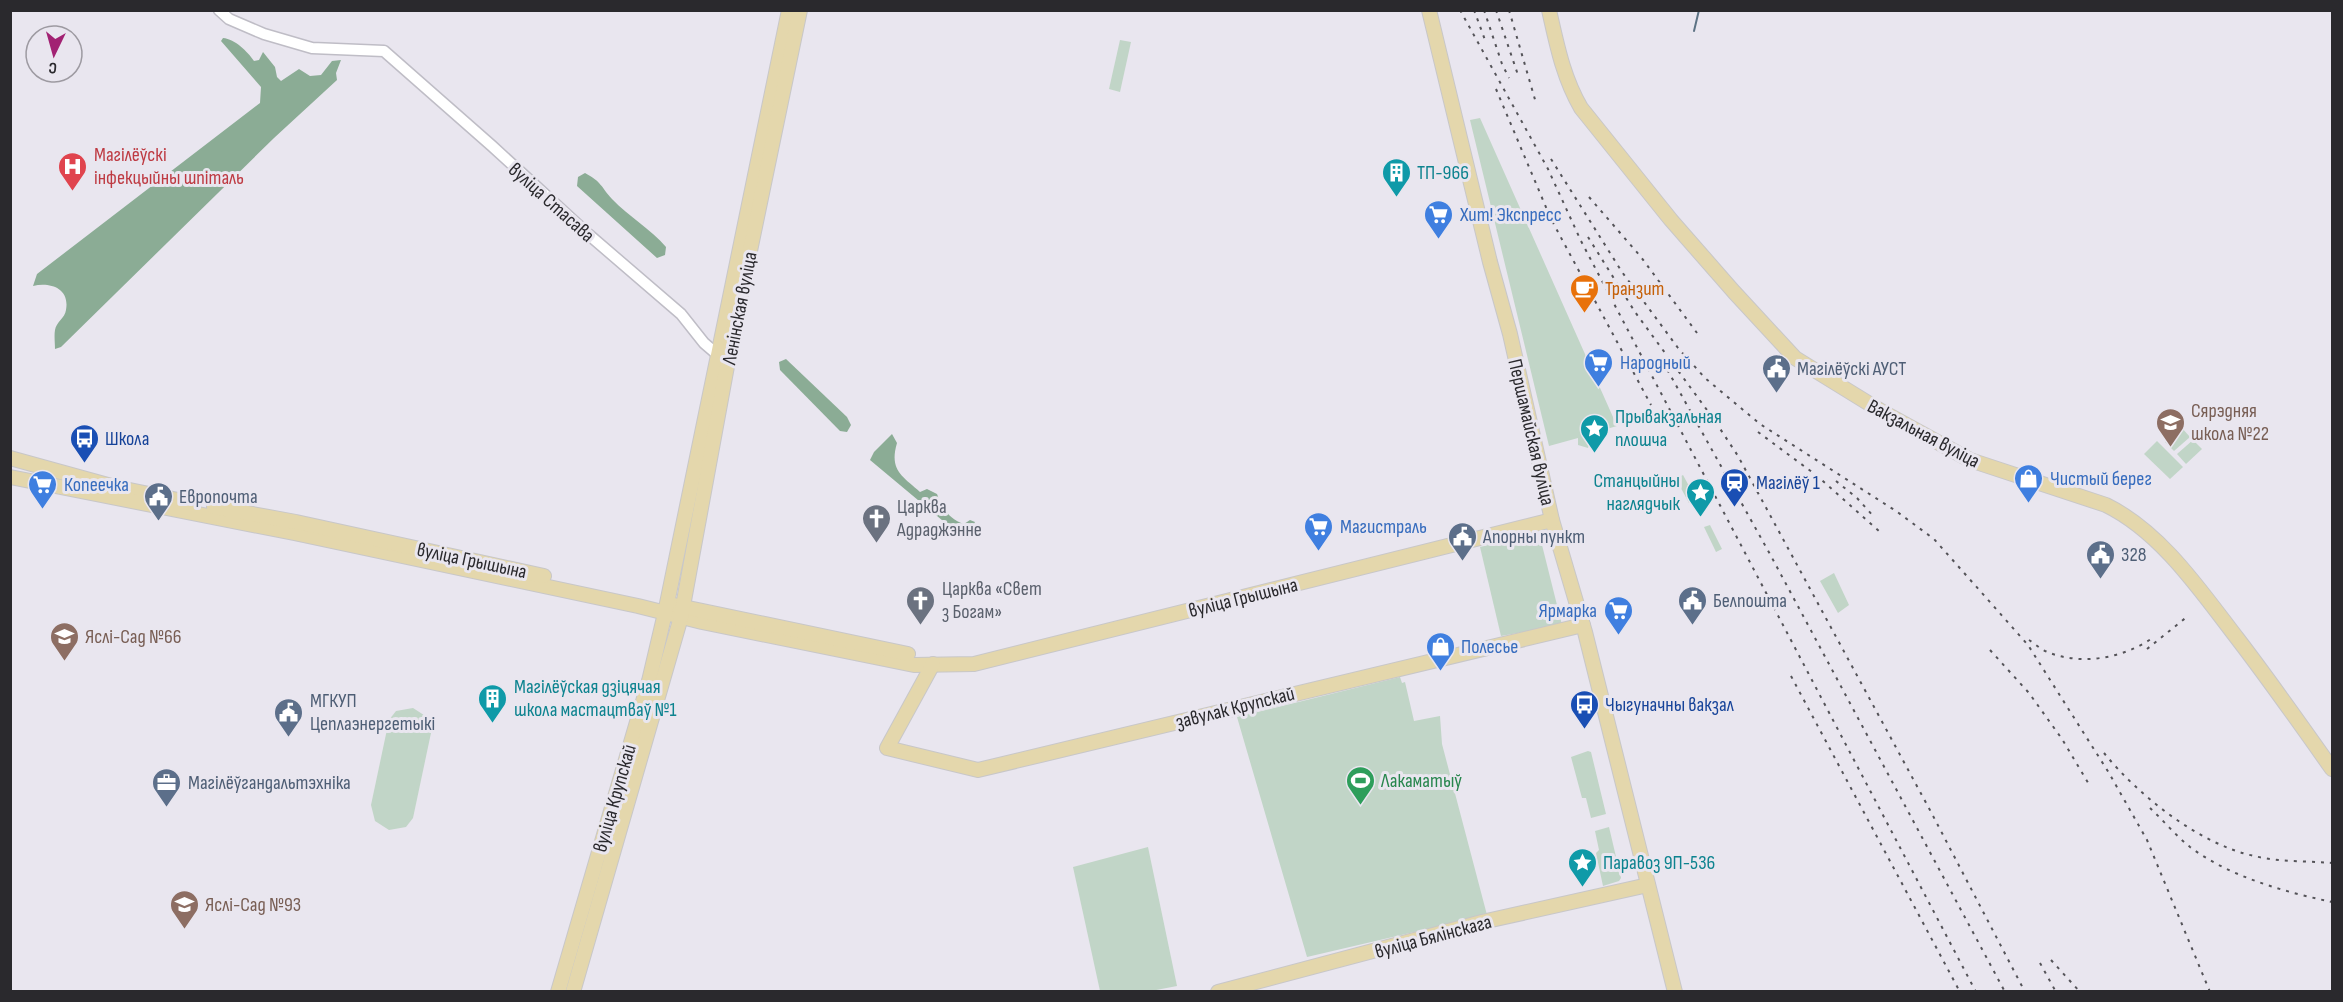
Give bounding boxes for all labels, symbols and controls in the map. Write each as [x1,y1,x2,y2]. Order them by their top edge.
north arrow [24,24,84,84]
text: С [48,58,58,77]
place label: Магілёўскі інфекцыйны шпіталь [94,143,244,190]
hospital icon: Магілёўскі інфекцыйны шпіталь [57,150,89,192]
building icon: ТП-966 [1380,156,1412,198]
street label: вуліца Стасава [503,158,599,248]
place label: ТП-966 [1417,161,1469,185]
supermarket icon: Хит! Экспресс [1423,198,1455,240]
place label: Хит! Экспресс [1459,203,1562,227]
street label: Ленінская вуліца [717,250,763,368]
cafe icon: Транзит [1568,272,1600,314]
place label: Транзит [1605,277,1664,301]
supermarket icon: Народный [1583,346,1615,388]
place label: Народный [1620,351,1691,375]
public building icon: Магілёўскі АУСТ [1760,352,1792,394]
street label: Першамайская вуліца [1502,357,1560,508]
place label: Магілёўскі АУСТ [1797,357,1906,381]
street label: Вакзальная вуліца [1863,394,1984,474]
place label: Сярэдняя школа №22 [2191,399,2269,446]
place label: Прывакзальная плошча [1615,405,1722,452]
school or university icon: Сярэдняя школа №22 [2154,406,2186,448]
place icon: Прывакзальная плошча [1578,412,1610,454]
bus stop icon: Школа [68,422,100,464]
place label: Школа [105,427,149,451]
shop icon: Чистый берег [2013,462,2045,504]
station icon: Магілёў 1 [1719,466,1751,508]
place label: Чистый берег [2050,467,2152,491]
supermarket icon: Копеечка [27,468,59,510]
place label: Станцыйны наглядчык [1594,469,1680,516]
place label: Магілёў 1 [1756,471,1820,495]
place label: Копеечка [64,473,129,497]
place icon: Станцыйны наглядчык [1685,476,1717,518]
public building icon: Европочта [142,480,174,522]
place label: Европочта [179,485,258,509]
place label: Царква Адраджэнне [896,495,982,542]
church icon: Царква Адраджэнне [860,502,892,544]
supermarket icon: Магистраль [1303,510,1335,552]
place label: Магистраль [1340,515,1427,539]
public building icon: Апорны пункт [1446,520,1478,562]
place label: Апорны пункт [1482,525,1585,549]
street label: вуліца Грышына [415,538,529,584]
public building icon: 328 [2084,538,2116,580]
place label: 328 [2121,543,2146,567]
street label: вуліца Грышына [1186,573,1300,623]
place label: Царква «Свет з Богам» [942,577,1042,624]
church icon: Царква «Свет з Богам» [905,584,937,626]
public building icon: Белпошта [1676,584,1708,626]
place label: Белпошта [1713,589,1787,613]
supermarket icon: Ярмарка [1602,594,1634,636]
place label: Ярмарка [1539,599,1597,623]
school or university icon: Яслі-Сад №66 [48,620,80,662]
place label: Яслі-Сад №66 [85,625,181,649]
shop icon: Полесье [1424,630,1456,672]
place label: Полесье [1461,635,1518,659]
place label: Магілёўская дзіцячая школа мастацтваў №1 [514,675,677,722]
building icon: Магілёўская дзіцячая школа мастацтваў №1 [477,682,509,724]
street label: завулак Крупскай [1173,682,1297,734]
bus stop icon: Чыгуначны вакзал [1568,688,1600,730]
place label: МГКУП Цеплаэнергетыкі [310,689,435,736]
place label: Чыгуначны вакзал [1605,693,1734,717]
public building icon: МГКУП Цеплаэнергетыкі [273,696,305,738]
street label: вуліца Крупскай [588,742,642,855]
sports icon: Лакаматыў [1344,764,1376,806]
office icon: Магілёўгандальтэхніка [151,766,183,808]
place label: Лакаматыў [1380,769,1462,793]
place label: Магілёўгандальтэхніка [188,771,351,795]
place icon: Паравоз 9П-536 [1566,846,1598,888]
place label: Паравоз 9П-536 [1603,851,1715,875]
school or university icon: Яслі-Сад №93 [168,888,200,930]
place label: Яслі-Сад №93 [205,893,301,917]
street label: вуліца Бялінскага [1372,910,1494,964]

